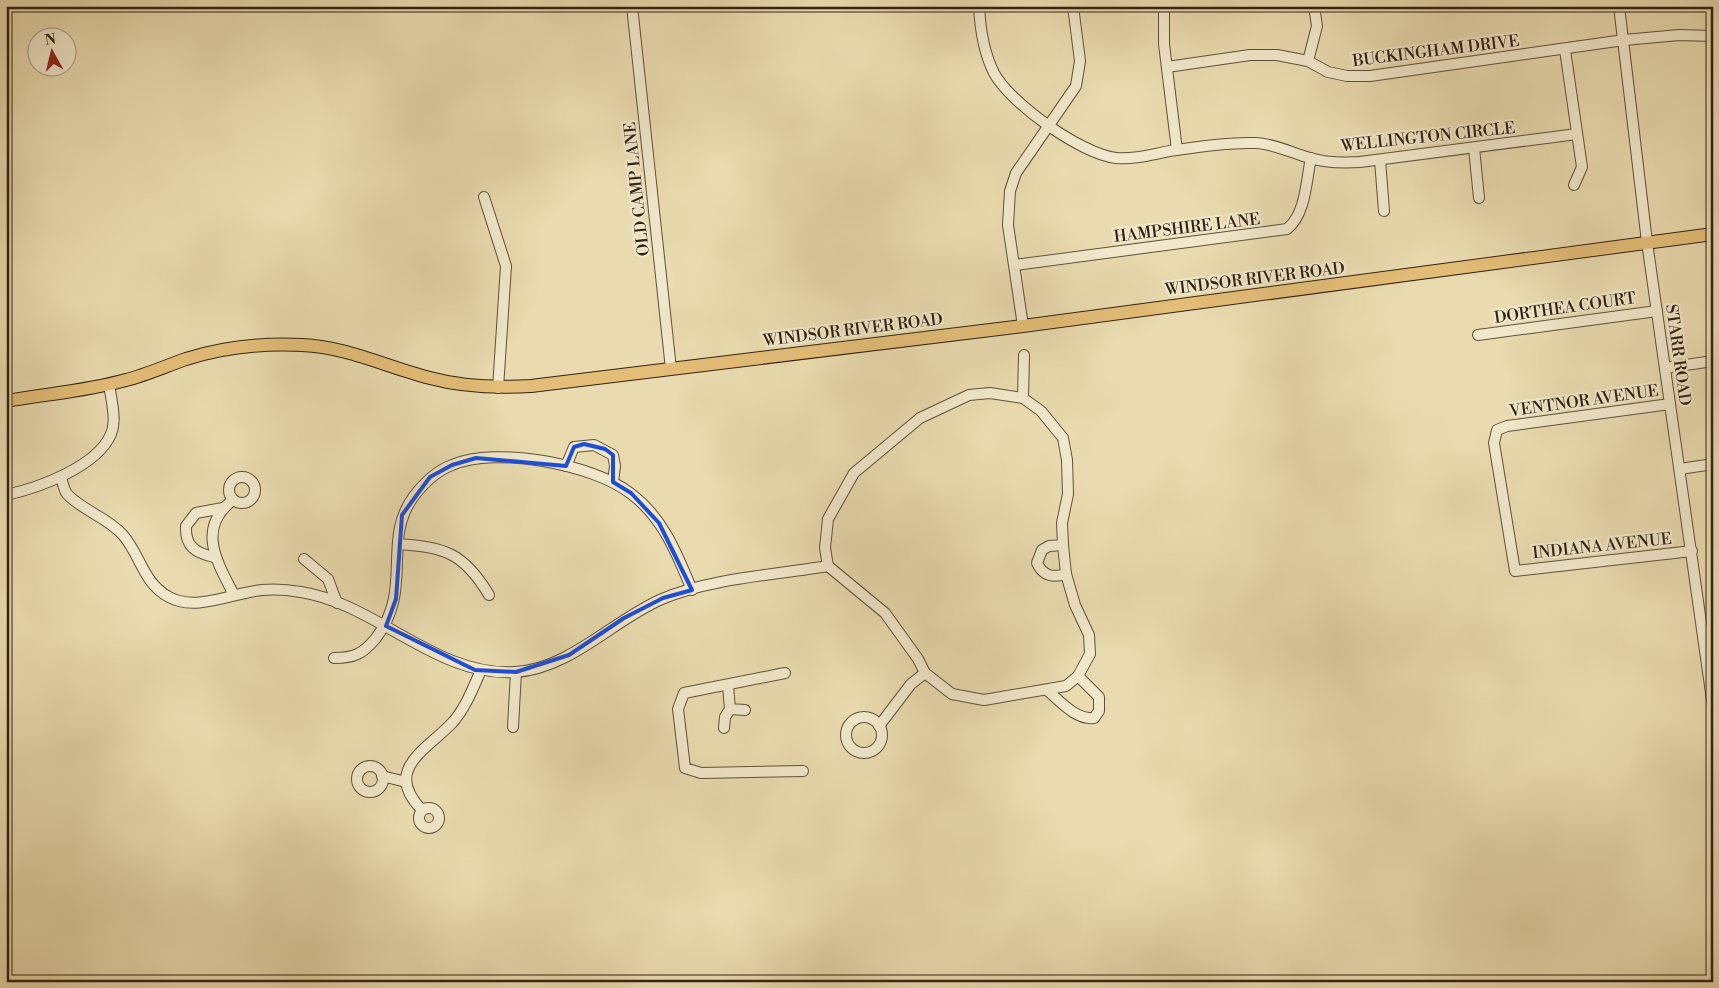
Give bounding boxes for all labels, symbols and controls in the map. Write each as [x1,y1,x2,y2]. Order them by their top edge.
north arrow [28,28,78,78]
text: N [44,30,57,50]
street label: BUCKINGHAM DRIVE [1351,31,1521,71]
street label: WELLINGTON CIRCLE [1339,118,1516,156]
street label: OLD CAMP LANE [620,121,654,257]
street label: HAMPSHIRE LANE [1113,209,1261,247]
street label: WINDSOR RIVER ROAD [1163,258,1346,300]
street label: DORTHEA COURT [1493,288,1637,328]
street label: STARR ROAD [1661,303,1695,407]
street label: WINDSOR RIVER ROAD [761,309,944,351]
street label: VENTNOR AVENUE [1507,381,1660,422]
street label: INDIANA AVENUE [1531,529,1673,563]

